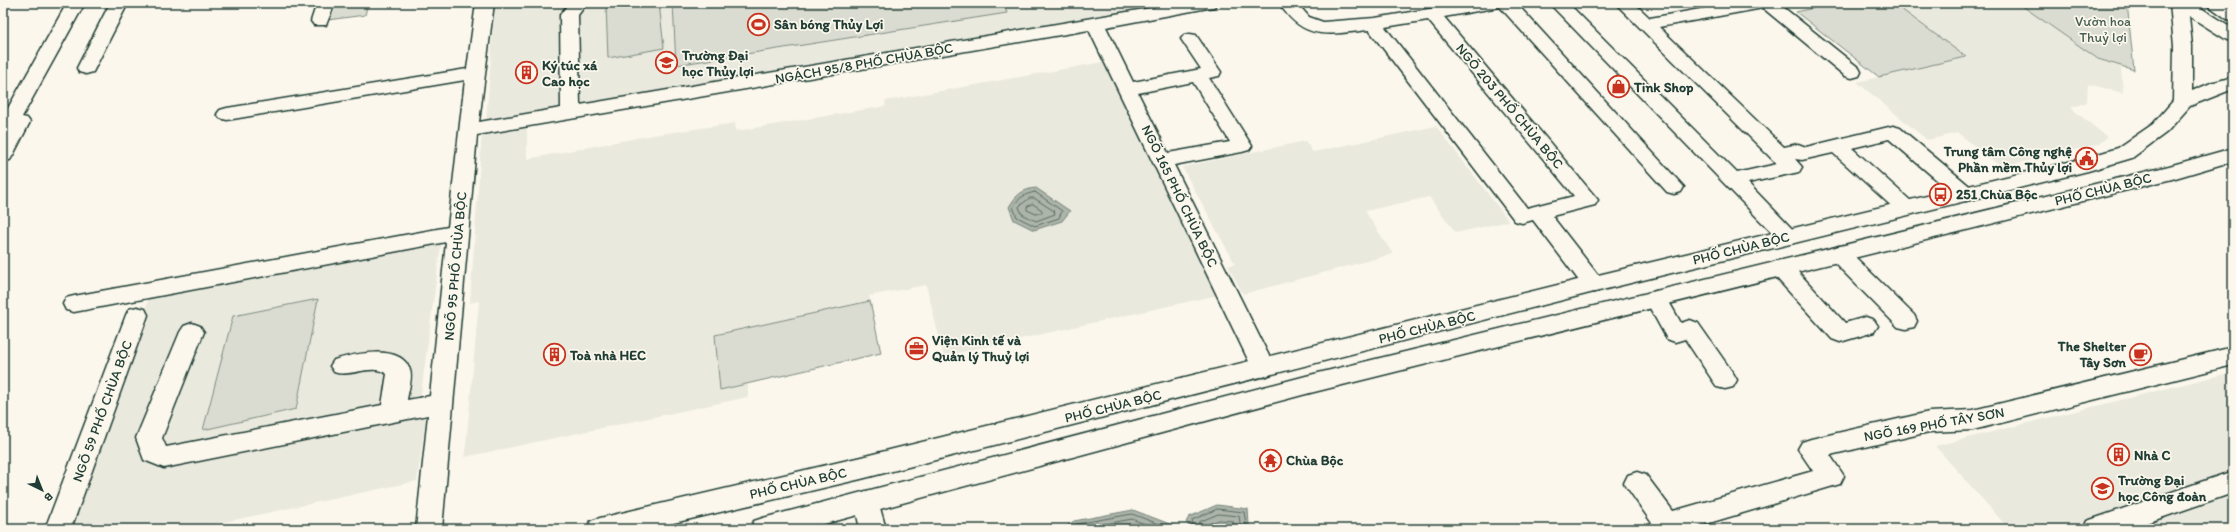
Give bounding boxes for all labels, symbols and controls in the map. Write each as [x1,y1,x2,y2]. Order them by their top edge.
sports icon: Sân bóng Thủy Lợi [745,11,771,37]
park label: Vườn hoa Thuỷ lợi [2075,13,2131,46]
place label: Sân bóng Thủy Lợi [774,16,883,33]
street label: NGÁCH 95/8 PHỐ CHÙA BỘC [774,39,954,88]
street label: NGÕ 203 PHỐ CHÙA BỘC [1452,40,1567,172]
place label: Trường Đại học Thủy lợi [681,47,754,80]
school or university icon: Trường Đại học Thủy lợi [653,50,679,76]
place label: Ký túc xá Cao học [542,57,598,90]
building icon: Ký túc xá Cao học [513,60,539,86]
shop icon: Tink Shop [1605,74,1631,100]
place label: Tink Shop [1633,79,1694,96]
street label: NGÕ 165 PHỐ CHÙA BỘC [1138,122,1221,270]
place label: Trung tâm Công nghệ Phần mềm Thủy lợi [1943,143,2072,176]
public building icon: Trung tâm Công nghệ Phần mềm Thủy lợi [2074,146,2100,172]
street label: PHỐ CHÙA BỘC [2053,169,2153,210]
bus stop icon: 251 Chùa Bộc [1927,181,1953,207]
place label: 251 Chùa Bộc [1956,186,2038,203]
street label: NGÕ 95 PHỐ CHÙA BỘC [441,191,470,341]
street label: PHỐ CHÙA BỘC [1691,228,1791,269]
street label: PHỐ CHÙA BỘC [1377,307,1477,348]
place label: Viện Kinh tế và Quản lý Thuỷ lợi [932,332,1029,365]
office icon: Viện Kinh tế và Quản lý Thuỷ lợi [904,335,930,361]
street label: NGÕ 59 PHỐ CHÙA BỘC [69,338,136,484]
place label: The Shelter Tây Sơn [2057,338,2127,371]
cafe icon: The Shelter Tây Sơn [2128,341,2154,367]
building icon: Toà nhà HEC [541,342,567,368]
place label: Toà nhà HEC [569,347,646,364]
street label: PHỐ CHÙA BỘC [1063,386,1163,427]
street label: NGÕ 169 PHỐ TÂY SƠN [1862,404,2006,445]
building icon: Nhà C [2106,442,2132,468]
temple icon: Chùa Bộc [1257,447,1283,473]
place label: Nhà C [2134,447,2170,464]
place label: Chùa Bộc [1286,452,1344,469]
street label: PHỐ CHÙA BỘC [748,464,848,503]
north arrow [22,470,62,510]
place label: Trường Đại học Công đoàn [2117,472,2207,505]
school or university icon: Trường Đại học Công đoàn [2089,475,2115,501]
text: B [41,490,56,504]

